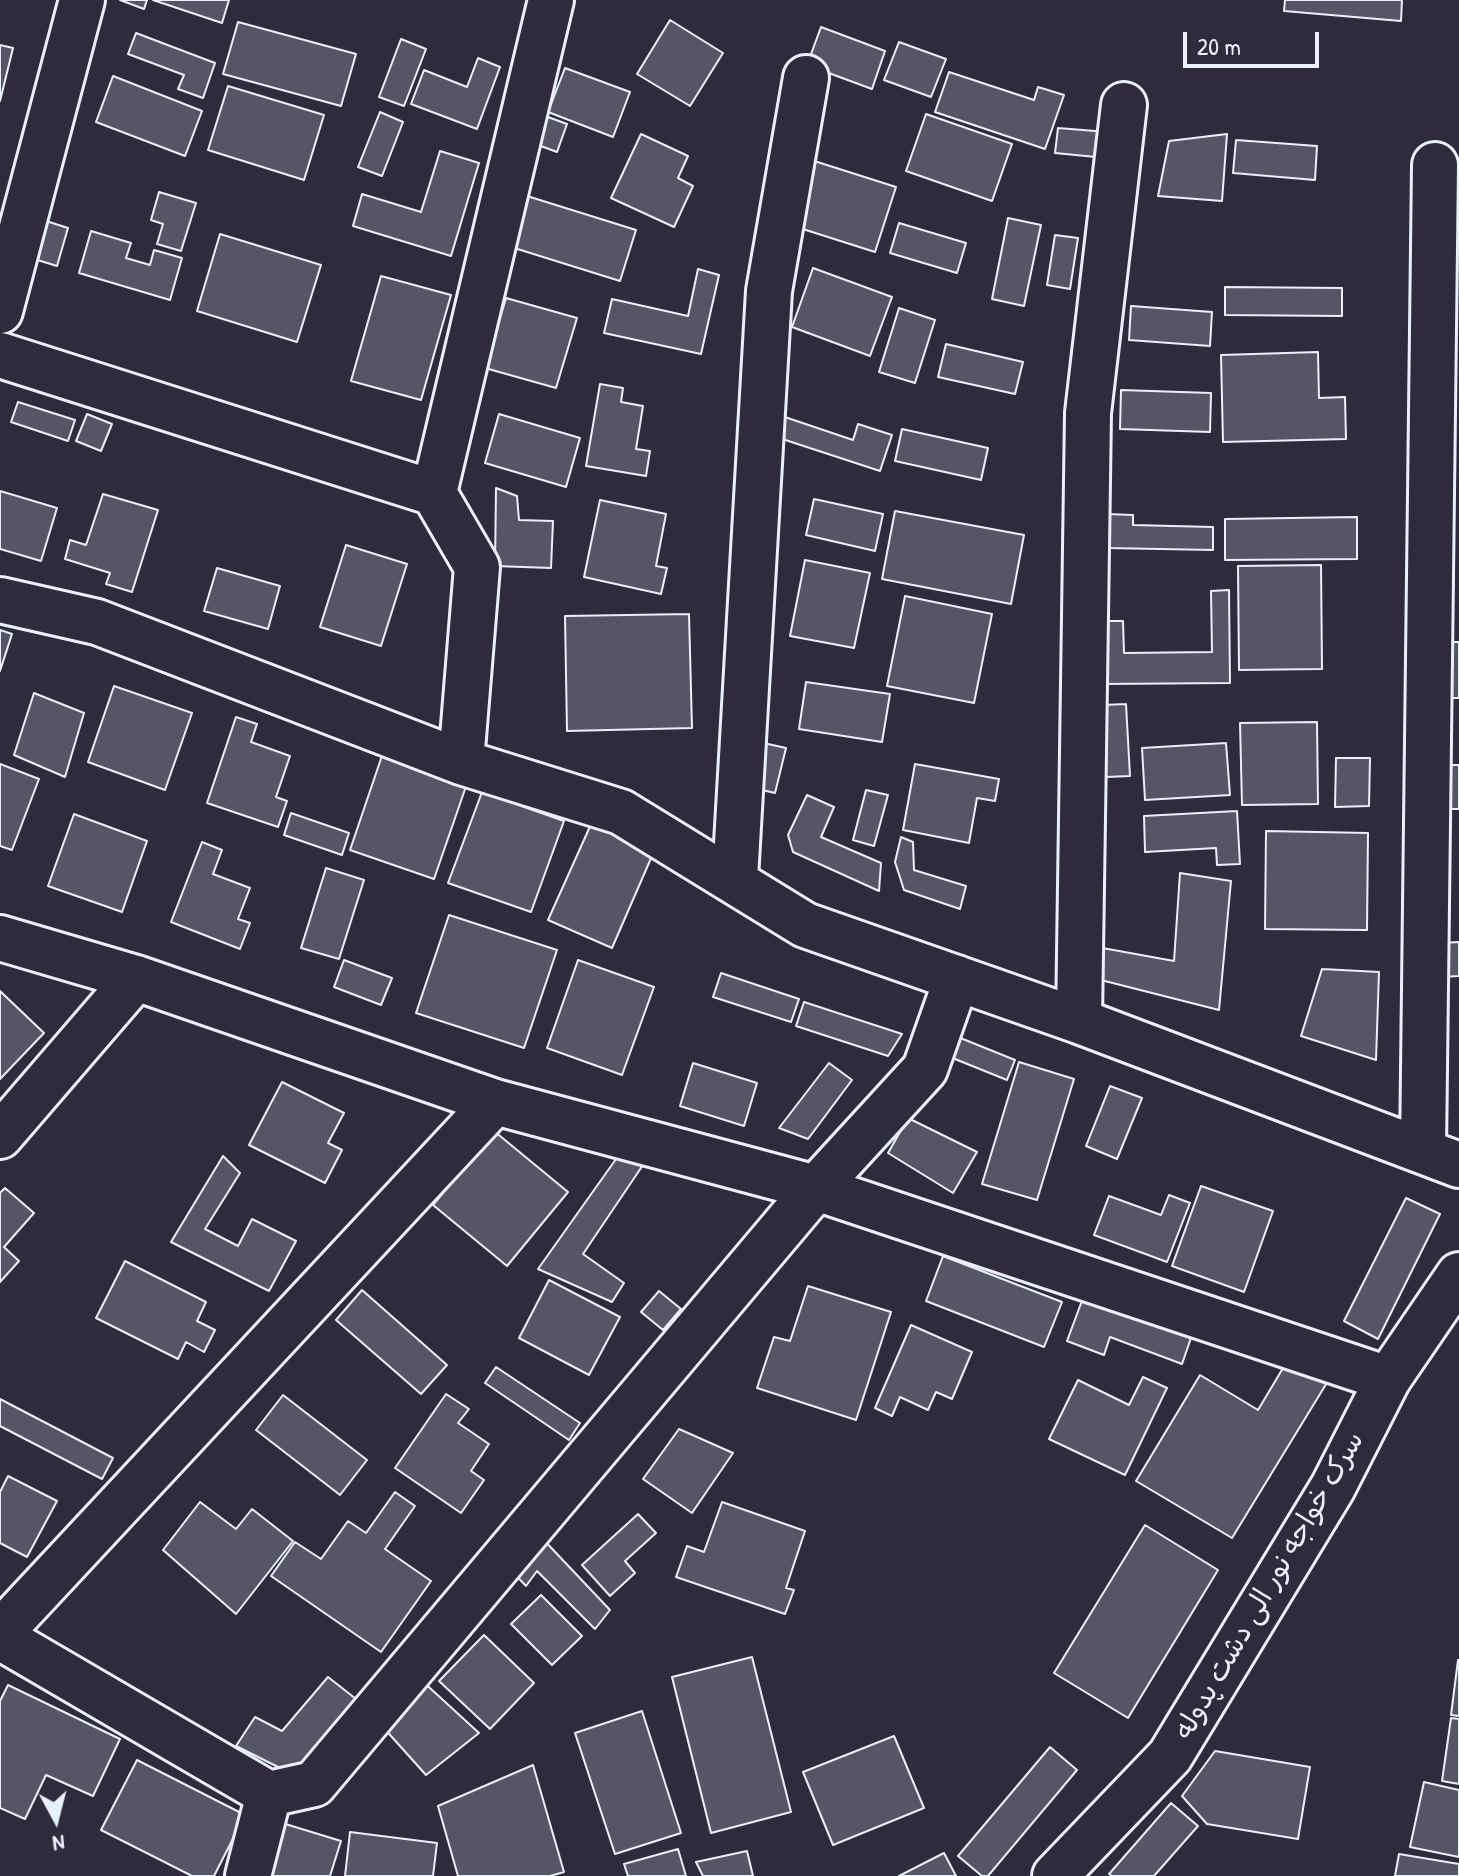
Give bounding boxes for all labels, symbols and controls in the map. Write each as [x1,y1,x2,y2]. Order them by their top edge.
scale bar [1187,16,1323,66]
text: 20 m [1197,30,1241,62]
street label: سرک خواجه نور الی دشت پدوله [1168,1426,1372,1746]
north arrow [16,1780,96,1860]
text: N [51,1828,67,1859]

